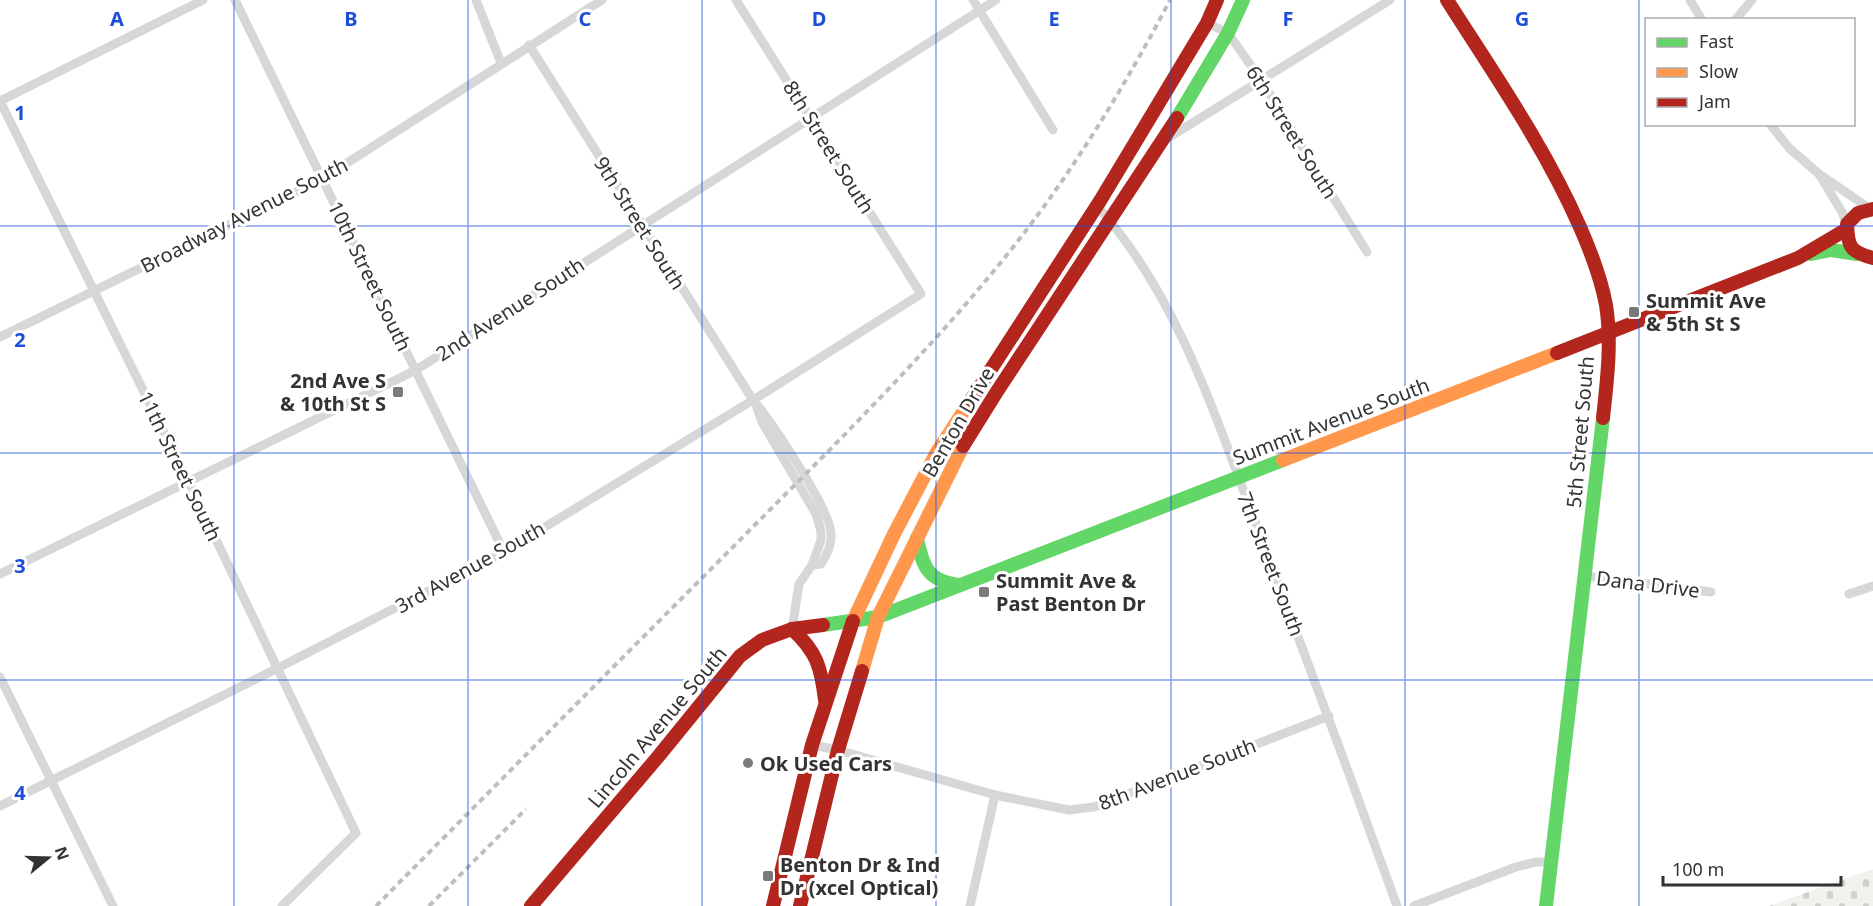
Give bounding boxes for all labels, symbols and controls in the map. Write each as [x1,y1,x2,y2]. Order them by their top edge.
text: A [110,5,124,32]
text: B [344,5,358,32]
text: C [579,5,592,32]
text: D [812,5,826,32]
text: E [1048,5,1060,32]
text: F [1283,5,1293,32]
text: G [1515,5,1529,32]
legend [1645,18,1855,126]
text: Fast [1699,29,1734,53]
text: Slow [1699,59,1738,83]
street label: 6th Street South [1240,60,1344,204]
street label: 8th Street South [777,75,881,219]
text: Jam [1697,89,1731,113]
text: 1 [14,99,26,126]
street label: Broadway Avenue South [136,151,352,279]
street label: 9th Street South [588,151,692,295]
street label: 10th Street South [322,197,418,355]
street label: 2nd Avenue South [431,251,589,367]
place label: Summit Ave & 5th St S [1646,287,1766,337]
marker: Summit Ave & 5th St S [1627,305,1641,319]
text: 2 [14,326,26,353]
street label: 5th Street South [1560,355,1600,509]
street label: Benton Drive [916,362,1000,482]
place label: 2nd Ave S & 10th St S [280,367,386,417]
street label: Summit Avenue South [1229,371,1433,471]
marker: 2nd Ave S & 10th St S [391,385,405,399]
street label: 11th Street South [132,387,228,545]
street label: 7th Street South [1231,488,1311,640]
street label: 3rd Avenue South [390,515,550,619]
text: 3 [14,552,26,579]
street label: Dana Drive [1595,564,1701,604]
place label: Summit Ave & Past Benton Dr [996,567,1146,617]
marker: Summit Ave & Past Benton Dr [977,585,991,599]
street label: Lincoln Avenue South [581,641,733,813]
street label: 8th Avenue South [1094,732,1260,816]
place label: Ok Used Cars [760,750,892,777]
marker: Ok Used Cars [741,756,755,770]
text: 4 [14,779,26,806]
north arrow [18,828,78,888]
text: N [50,843,75,863]
scale bar [1663,849,1842,887]
place label: Benton Dr & Ind Dr (xcel Optical) [780,851,940,901]
text: 100 m [1672,857,1724,881]
marker: Benton Dr & Ind Dr (xcel Optical) [761,869,775,883]

